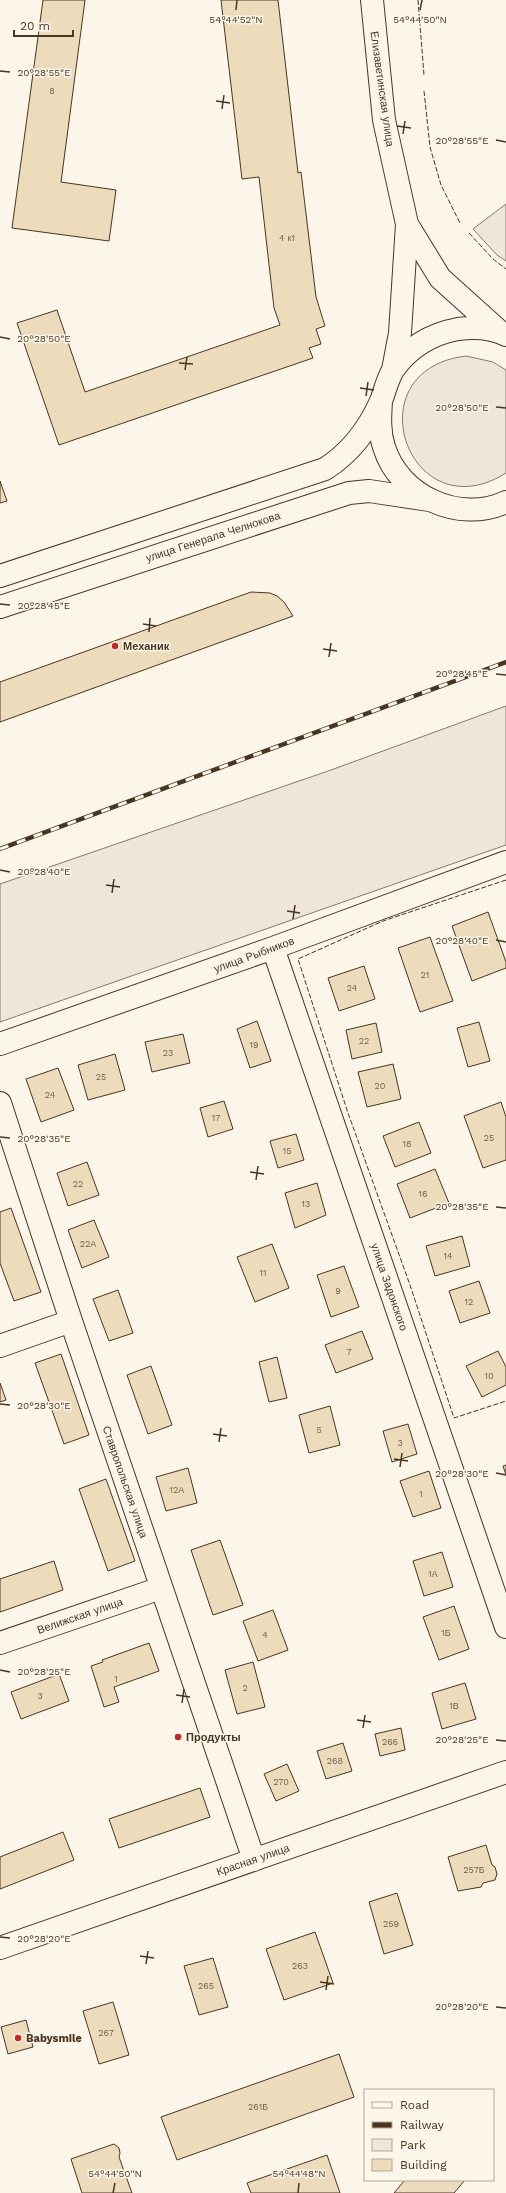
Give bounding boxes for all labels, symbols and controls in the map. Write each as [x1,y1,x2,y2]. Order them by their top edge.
scale bar [14,12,73,38]
text: 54°44'52"N [209,14,263,25]
text: 54°44'50"N [393,14,447,25]
text: 20 m [20,19,50,33]
street label: Елизаветинская улица [367,30,397,148]
text: 20°28'55"E [17,67,71,78]
house number: 8 [49,86,55,96]
text: 20°28'55"E [435,135,489,146]
house number: 4 к1 [279,233,295,243]
text: 20°28'50"E [17,333,71,344]
text: 20°28'50"E [435,402,489,413]
street label: улица Генерала Челнокова [144,509,283,565]
text: 20°28'45"E [18,600,70,611]
place label: Механик [123,640,170,653]
marker: Механик [110,641,120,651]
text: 20°28'45"E [436,668,488,679]
text: 20°28'40"E [18,866,70,877]
street label: улица Рыбников [212,934,296,976]
text: 20°28'40"E [436,935,488,946]
house number: 21 [421,970,429,980]
house number: 24 [347,983,358,993]
house number: 22 [359,1036,369,1046]
house number: 19 [249,1040,259,1050]
house number: 23 [163,1048,173,1058]
house number: 25 [96,1072,106,1082]
house number: 20 [375,1081,386,1091]
house number: 24 [45,1090,56,1100]
house number: 17 [212,1113,220,1123]
text: 20°28'35"E [17,1133,71,1144]
house number: 25 [484,1133,494,1143]
house number: 18 [402,1139,412,1149]
house number: 15 [283,1146,291,1156]
house number: 22 [73,1179,83,1189]
house number: 16 [419,1189,427,1199]
house number: 13 [302,1199,310,1209]
text: 20°28'35"E [435,1201,489,1212]
house number: 22А [80,1239,96,1249]
street label: улица Задонского [368,1241,410,1333]
house number: 14 [443,1251,453,1261]
house number: 11 [259,1268,267,1278]
house number: 9 [335,1286,341,1296]
house number: 12 [465,1297,473,1307]
house number: 7 [346,1347,352,1357]
house number: 10 [484,1371,494,1381]
text: 20°28'30"E [17,1400,71,1411]
street label: Ставропольская улица [100,1424,151,1541]
house number: 5 [316,1425,322,1435]
house number: 3 [397,1438,403,1448]
text: 20°28'30"E [435,1468,489,1479]
house number: 12А [170,1485,184,1495]
house number: 1 [419,1489,423,1499]
house number: 1А [428,1569,438,1579]
street label: Велижская улица [36,1595,125,1637]
house number: 1Б [441,1628,451,1638]
house number: 4 [262,1630,268,1640]
text: 20°28'25"E [17,1666,71,1677]
house number: 1 [114,1674,118,1684]
house number: 2 [242,1683,248,1693]
house number: 3 [37,1691,43,1701]
house number: 1В [449,1701,459,1711]
place label: Продукты [186,1731,241,1744]
marker: Продукты [173,1732,183,1742]
text: 20°28'25"E [435,1734,489,1745]
house number: 266 [382,1737,398,1747]
house number: 268 [327,1756,343,1766]
house number: 270 [273,1777,289,1787]
street label: Красная улица [215,1841,292,1879]
house number: 257Б [463,1865,485,1875]
house number: 259 [383,1919,399,1929]
text: 20°28'20"E [17,1933,71,1944]
house number: 263 [292,1961,308,1971]
house number: 265 [198,1981,214,1991]
text: 20°28'20"E [435,2001,489,2012]
house number: 267 [98,2028,114,2038]
place label: Babysmile [26,2032,82,2045]
marker: Babysmile [13,2033,23,2043]
legend [364,2089,494,2181]
text: Road [400,2098,429,2112]
house number: 261Б [248,2102,268,2112]
text: Railway [400,2118,445,2132]
text: Park [400,2138,426,2152]
text: Building [400,2158,447,2172]
text: 54°44'50"N [88,2168,142,2179]
text: 54°44'48"N [272,2168,326,2179]

